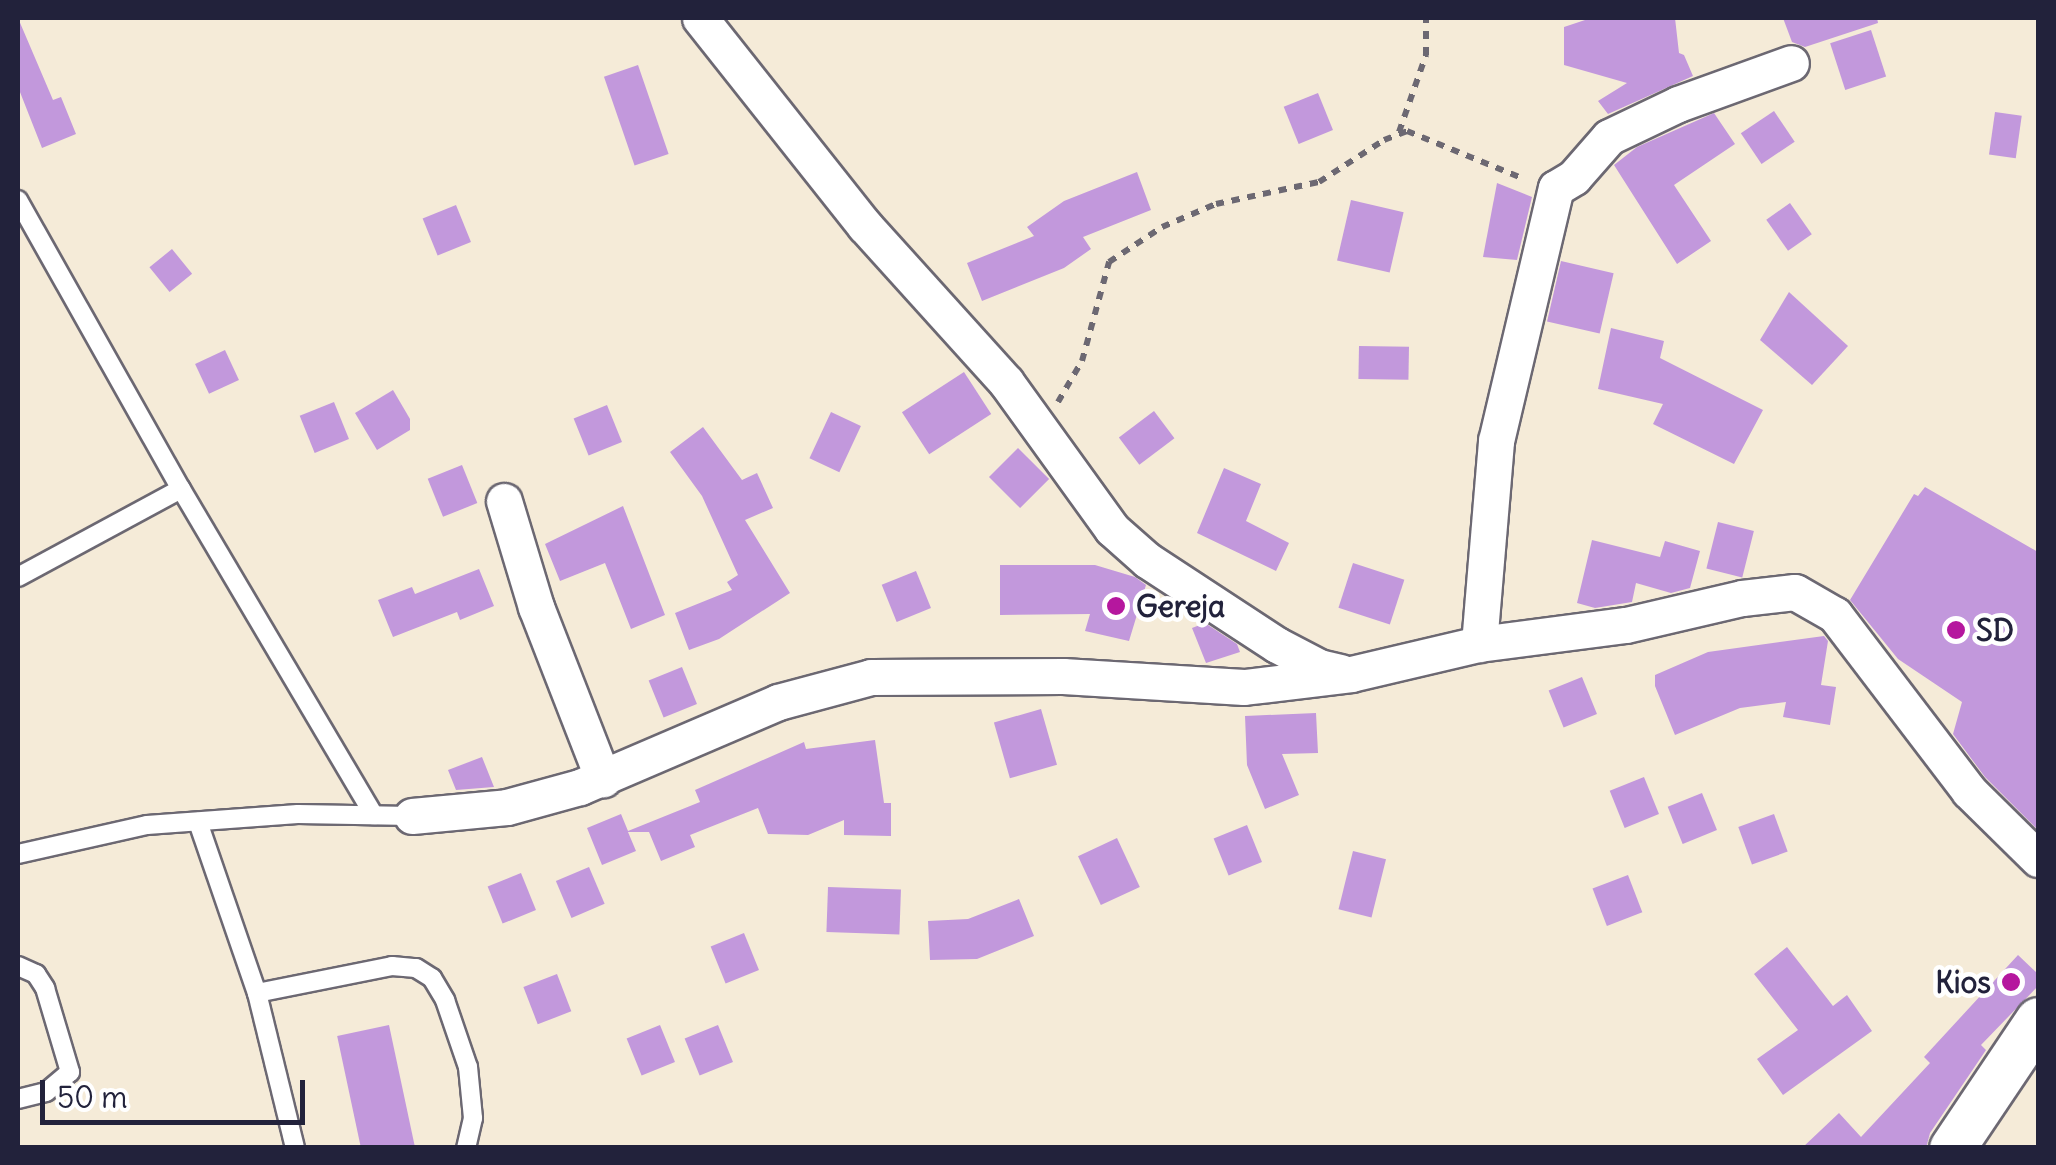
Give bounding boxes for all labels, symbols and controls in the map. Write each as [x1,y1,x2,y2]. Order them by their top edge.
place label: Gereja [1136,588,1225,624]
marker: Gereja [1105,595,1127,617]
place label: SD [1976,612,2014,648]
marker: SD [1945,619,1967,641]
place label: Kios [1935,964,1991,1000]
marker: Kios [2000,971,2022,993]
scale bar [45,1060,310,1122]
text: 50 m [57,1078,127,1116]

